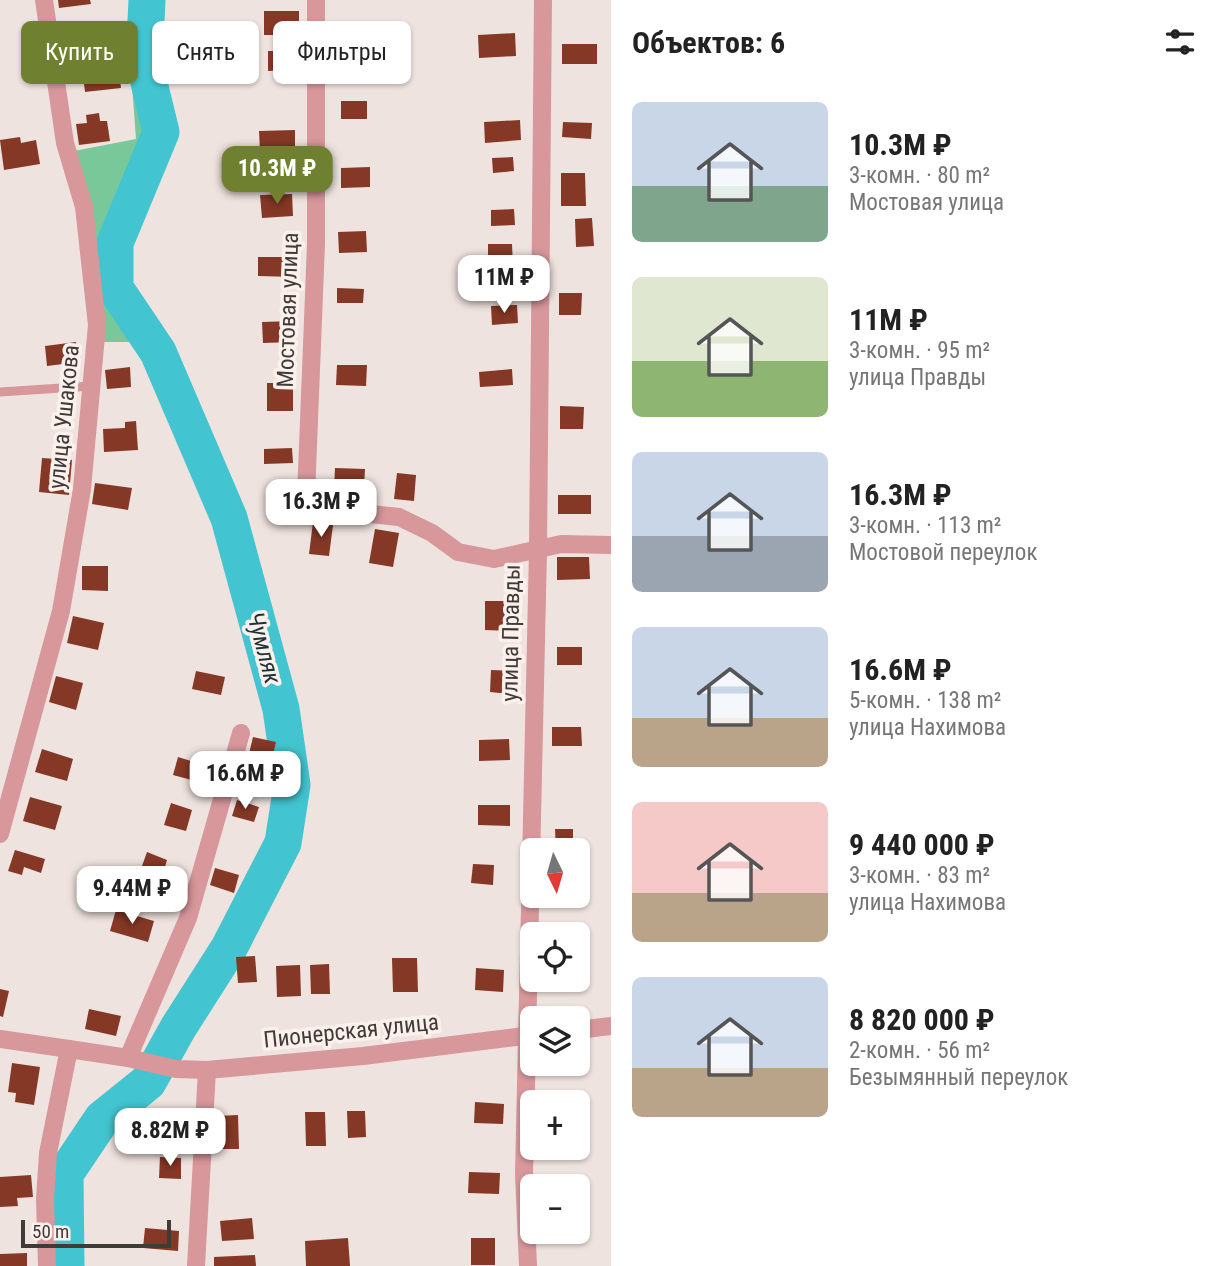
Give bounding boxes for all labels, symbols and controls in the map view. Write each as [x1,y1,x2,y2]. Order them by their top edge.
chip: Купить [21,21,138,84]
chip: Снять [152,21,259,84]
chip: Фильтры [273,21,411,84]
icon: filters [1161,23,1199,61]
text: Объектов: 6 [632,25,785,60]
text: 10.3M ₽ [849,127,952,162]
icon: home [688,130,772,214]
pin: 10.3M ₽ [212,146,342,206]
text: 10.3M ₽ [238,155,316,182]
text: 3-комн. · 80 m² [849,162,990,189]
text: Мостовая улица [849,189,1004,216]
street label: Мостовая улица [272,232,304,388]
pin: 11M ₽ [455,256,553,315]
text: 11M ₽ [474,264,534,291]
text: 11M ₽ [849,302,928,337]
icon: home [688,305,772,389]
text: 3-комн. · 95 m² [849,337,990,364]
street label: улица Ушакова [43,344,85,490]
text: улица Правды [849,364,986,391]
text: 16.3M ₽ [849,477,952,512]
pin: 16.3M ₽ [256,480,386,539]
icon: home [688,480,772,564]
text: 16.3M ₽ [282,488,360,515]
text: 3-комн. · 113 m² [849,512,1001,539]
text: Мостовой переулок [849,539,1037,566]
street label: улица Правды [496,564,526,702]
water label: Чумляк [241,609,287,688]
text: 16.6M ₽ [849,652,952,687]
icon: home [688,655,772,739]
text: 5-комн. · 138 m² [849,687,1001,714]
text: улица Нахимова [849,714,1006,741]
pin: 16.6M ₽ [180,752,310,811]
text: 16.6M ₽ [206,760,284,787]
text: 9 440 000 ₽ [849,827,995,862]
icon: home [688,830,772,914]
north arrow [520,838,590,908]
map controls [520,838,590,1244]
text: 3-комн. · 83 m² [849,862,990,889]
pin: 9.44M ₽ [67,866,197,926]
text: 9.44M ₽ [93,875,171,902]
text: улица Нахимова [849,889,1006,916]
button: locate [520,922,590,992]
text: 8 820 000 ₽ [849,1002,995,1037]
icon: home [688,1005,772,1089]
button: layers [520,1006,590,1076]
street label: Пионерская улица [262,1008,440,1054]
text: 2-комн. · 56 m² [849,1037,990,1064]
text: Безымянный переулок [849,1064,1068,1091]
button: + [520,1090,590,1160]
pin: 8.82M ₽ [105,1108,235,1168]
text: 8.82M ₽ [131,1117,209,1144]
button: − [520,1174,590,1244]
scale bar [21,1217,172,1249]
text: 50 m [32,1220,69,1243]

